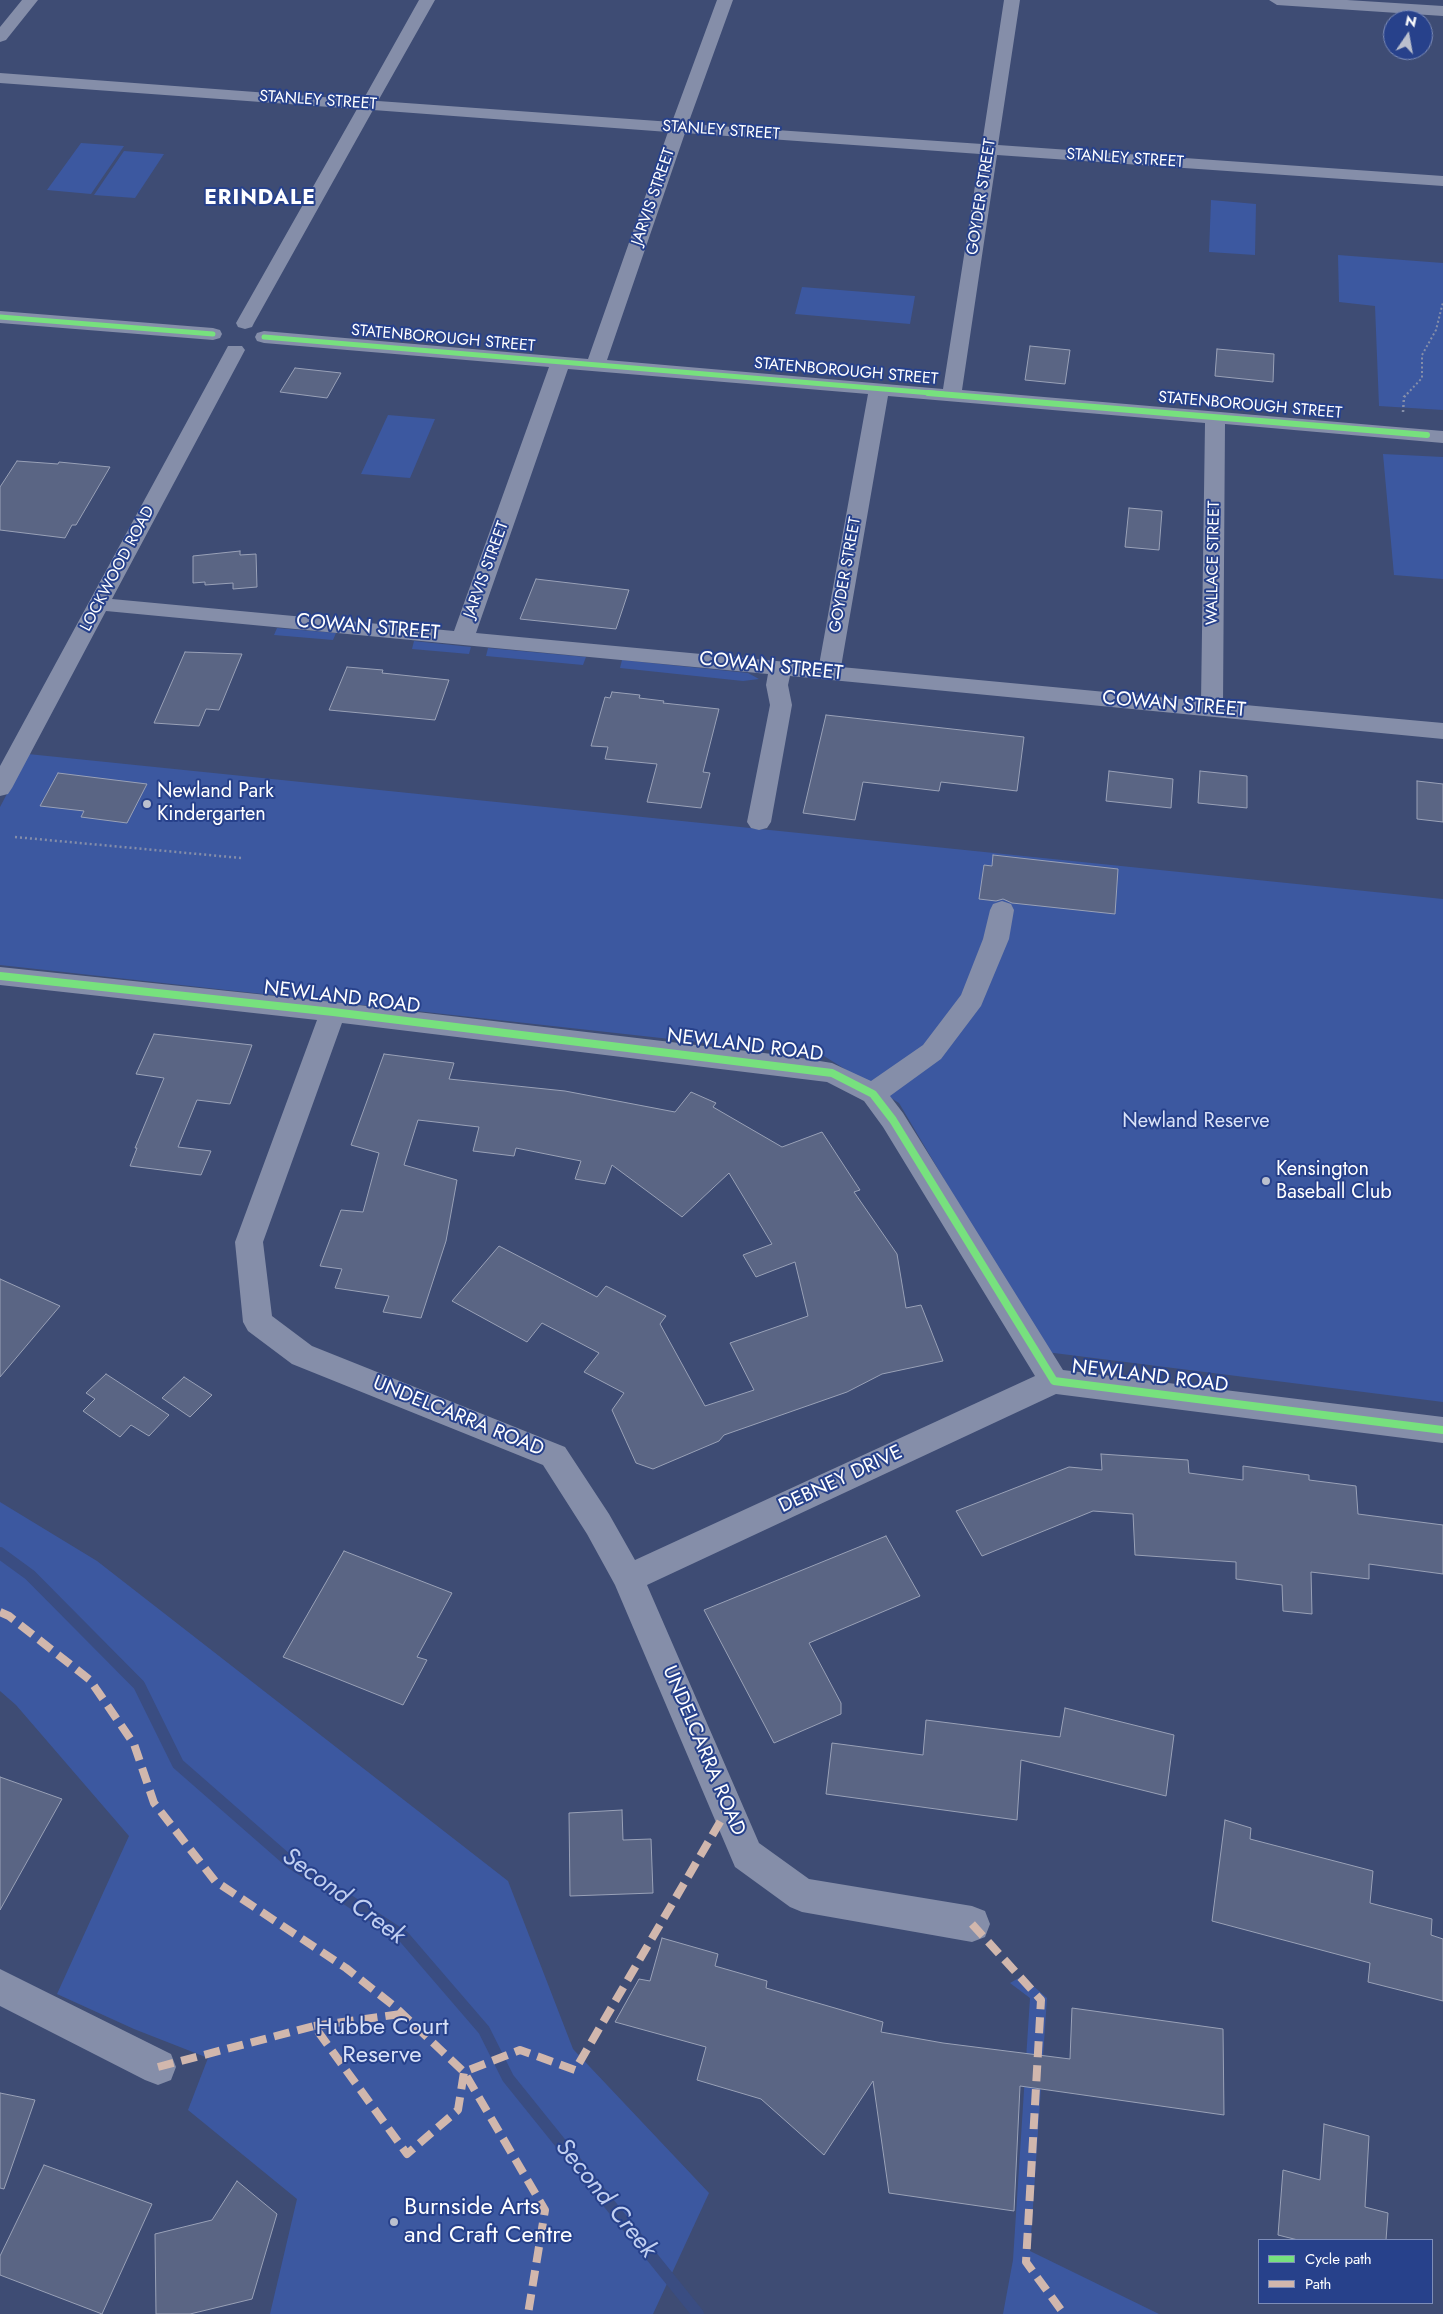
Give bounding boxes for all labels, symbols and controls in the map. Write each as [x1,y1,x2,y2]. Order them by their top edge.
north arrow [1383,10,1433,60]
text: N [1403,10,1418,32]
street label: STANLEY STREET [259,87,377,115]
street label: STANLEY STREET [662,117,780,145]
street label: GOYDER STREET [963,138,1001,256]
street label: STANLEY STREET [1066,145,1184,173]
street label: JARVIS STREET [628,146,680,248]
district label: ERINDALE [203,186,317,212]
street label: STATENBOROUGH STREET [350,321,536,357]
street label: STATENBOROUGH STREET [753,354,939,390]
street label: STATENBOROUGH STREET [1157,388,1343,424]
street label: WALLACE STREET [1203,501,1225,625]
street label: LOCKWOOD ROAD [77,503,159,635]
street label: GOYDER STREET [826,516,866,634]
street label: JARVIS STREET [461,519,513,621]
street label: COWAN STREET [295,610,441,646]
street label: COWAN STREET [698,648,844,686]
street label: COWAN STREET [1101,687,1247,723]
place label: Newland Park Kindergarten [157,780,274,827]
marker: Newland Park Kindergarten [141,798,153,810]
street label: NEWLAND ROAD [262,976,422,1020]
street label: NEWLAND ROAD [665,1024,825,1068]
park label: Newland Reserve [1122,1110,1270,1134]
place label: Kensington Baseball Club [1276,1158,1392,1205]
marker: Kensington Baseball Club [1260,1175,1272,1187]
street label: NEWLAND ROAD [1070,1355,1230,1399]
street label: UNDELCARRA ROAD [369,1372,547,1462]
street label: DEBNEY DRIVE [775,1441,907,1519]
street label: UNDELCARRA ROAD [656,1662,750,1840]
water label: Second Creek [276,1842,410,1952]
park label: Hubbe Court Reserve [316,2014,448,2070]
water label: Second Creek [548,2133,662,2265]
place label: Burnside Arts and Craft Centre [404,2194,572,2250]
marker: Burnside Arts and Craft Centre [388,2216,400,2228]
legend [1258,2239,1433,2304]
text: Cycle path [1305,2248,1372,2270]
text: Path [1305,2273,1331,2295]

